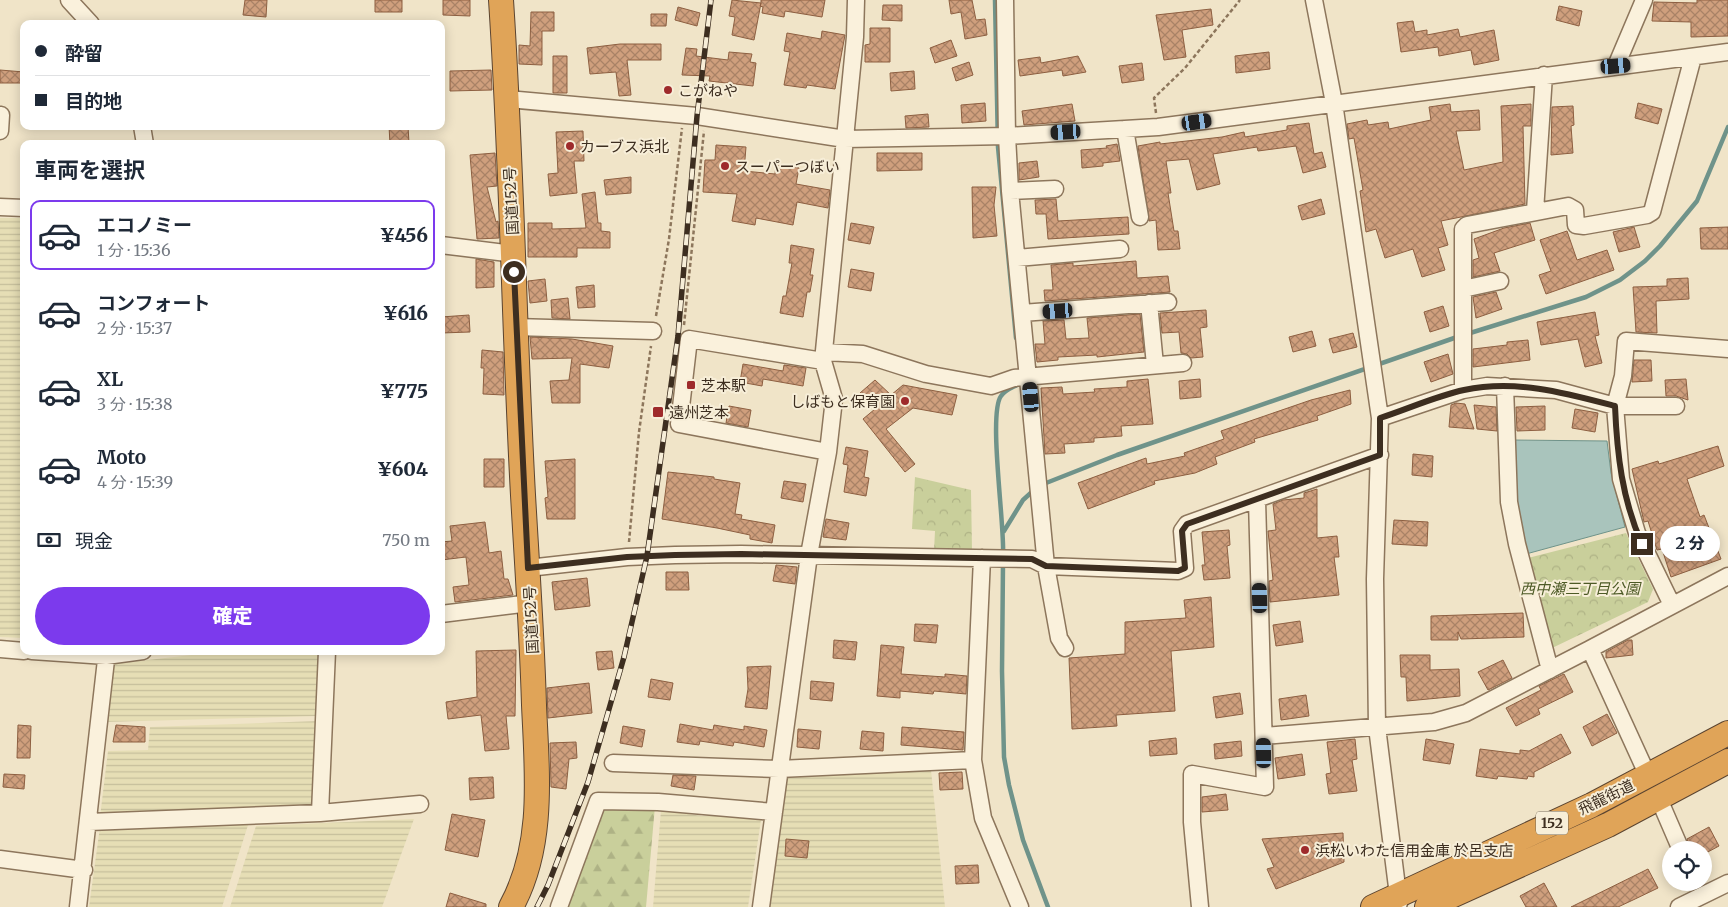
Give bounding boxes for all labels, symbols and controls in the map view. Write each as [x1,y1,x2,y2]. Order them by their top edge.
text: 酔留 [65,41,103,65]
car [1600,57,1631,75]
place label: こがねや [678,81,738,100]
marker: こがねや [662,84,674,96]
text: 目的地 [65,89,122,113]
car [1181,112,1212,132]
car [1050,124,1081,140]
place label: カーブス浜北 [580,137,669,156]
marker: カーブス浜北 [564,140,576,152]
text: 車両を選択 [35,156,145,184]
place label: スーパーつぼい [735,157,840,176]
marker: スーパーつぼい [719,160,731,172]
street label: 国道152号 [500,166,522,236]
icon: car [37,213,82,258]
text: エコノミー [97,213,192,237]
text: ¥456 [380,223,428,247]
text: 1 分 · 15:36 [97,240,171,260]
route start [503,261,525,283]
icon: car [37,291,82,336]
text: コンフォート [97,291,210,315]
text: ¥616 [383,301,428,325]
car [1042,302,1073,320]
text: 2 分 · 15:37 [97,318,172,338]
text: XL [97,367,123,391]
icon: car [37,369,82,414]
place label: 芝本駅 [701,376,746,395]
text: ¥775 [380,379,428,403]
marker: 芝本駅 [685,379,697,391]
car [1022,381,1039,413]
place label: しばもと保育園 [790,392,895,411]
text: 3 分 · 15:38 [97,394,173,414]
marker: しばもと保育園 [899,395,911,407]
place label: 遠州芝本 [669,403,729,422]
marker: 遠州芝本 [651,405,665,419]
text: Moto [97,445,146,469]
icon: car [37,447,82,492]
text: ¥604 [377,457,428,481]
text: 4 分 · 15:39 [97,472,173,492]
icon: cash [35,526,63,554]
callout: 2 分 [1660,526,1720,562]
text: 現金 [75,529,113,553]
text: 750 m [382,530,430,550]
route end [1631,533,1653,555]
text: 2 分 [1675,533,1705,553]
park label: 西中瀬三丁目公園 [1520,579,1642,598]
car [1251,583,1268,613]
street label: 国道152号 [520,585,542,655]
button: 確定 [35,587,430,645]
car [1256,738,1271,768]
street label: 飛龍街道 [1575,775,1637,819]
road number: 152 [1536,811,1568,834]
place label: 浜松いわた信用金庫 於呂支店 [1315,841,1514,860]
map controls [1662,841,1712,891]
button: locate [1662,841,1712,891]
marker: 浜松いわた信用金庫 於呂支店 [1299,844,1311,856]

